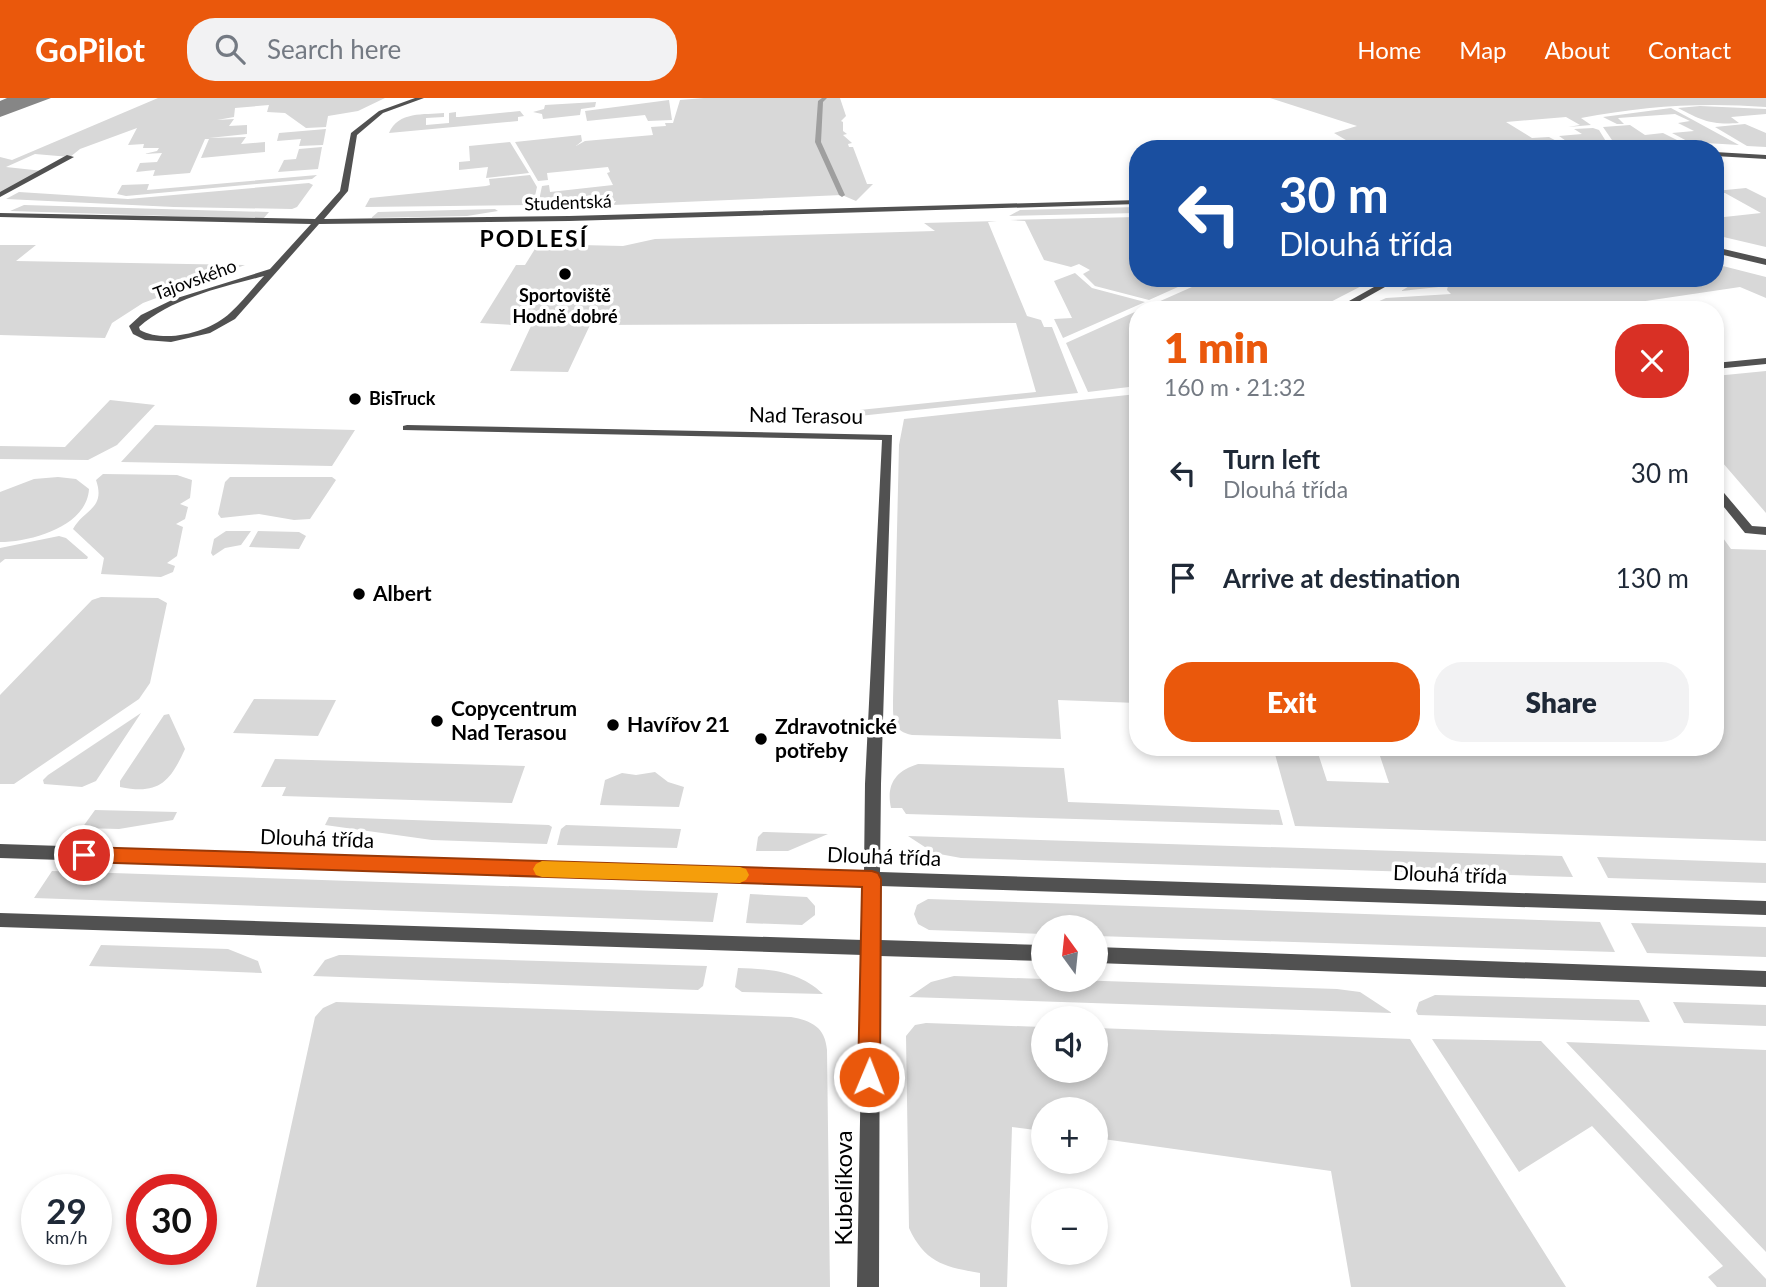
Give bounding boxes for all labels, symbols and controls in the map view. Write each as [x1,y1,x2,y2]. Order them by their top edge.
search box [187,18,677,81]
text: GoPilot [35,29,145,69]
icon: search [211,30,249,68]
text: Search here [267,33,401,65]
text: Home [1357,35,1421,64]
text: Map [1459,35,1507,64]
text: About [1545,35,1610,64]
text: Contact [1648,35,1731,64]
text: 30 m [1279,165,1389,223]
icon: left [1164,168,1255,259]
street label: Studentská [524,189,612,215]
district label: PODLESÍ [480,224,589,252]
text: Dlouhá třída [1279,224,1453,263]
street label: Tajovského [150,254,239,304]
marker: Sportoviště Hodně dobré [557,266,573,282]
place label: Sportoviště Hodně dobré [512,284,618,327]
text: 1 min [1164,322,1269,372]
button: close [1615,324,1689,398]
text: 160 m · 21:32 [1164,373,1306,401]
place label: BisTruck [369,387,436,409]
marker: BisTruck [347,391,363,407]
street label: Nad Terasou [749,401,863,428]
text: Turn left [1223,443,1320,475]
icon: left [1164,454,1202,492]
text: 30 m [1631,457,1689,489]
text: Dlouhá třída [1223,475,1348,503]
icon: arrive [1164,559,1202,597]
text: Arrive at destination [1223,562,1460,594]
text: 130 m [1616,562,1689,594]
place label: Albert [372,580,432,605]
marker: Albert [351,586,367,602]
button: Exit [1164,662,1420,742]
button: Share [1434,662,1689,742]
place label: Copycentrum Nad Terasou [451,695,577,744]
place label: Havířov 21 [627,711,730,736]
marker: Copycentrum Nad Terasou [429,713,445,729]
place label: Zdravotnické potřeby [775,713,897,762]
marker: Havířov 21 [605,717,621,733]
marker: Zdravotnické potřeby [753,731,769,747]
street label: Dlouhá třída [260,823,375,852]
pin [54,825,114,885]
icon: arrive [65,836,103,874]
street label: Dlouhá třída [827,841,942,870]
street label: Dlouhá třída [1393,859,1508,888]
north arrow [1031,915,1108,992]
map controls [1031,915,1108,1265]
button: sound [1031,1006,1108,1083]
position arrow [832,1040,906,1114]
button: + [1031,1097,1108,1174]
street label: Kubelíkova [828,1130,857,1246]
speed limit sign: 30 [126,1174,217,1265]
button: − [1031,1188,1108,1265]
text: 29 [46,1189,87,1231]
text: km/h [45,1226,88,1248]

